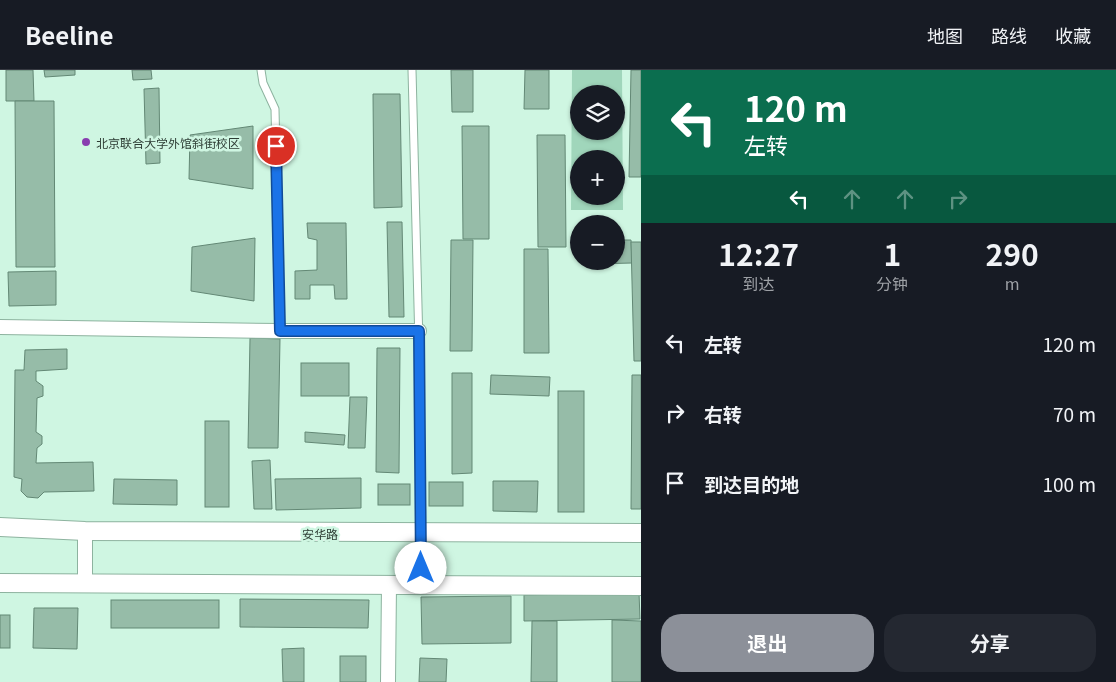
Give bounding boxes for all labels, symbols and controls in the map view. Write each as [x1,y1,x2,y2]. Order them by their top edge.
text: Beeline [25,17,113,52]
text: 地图 [927,22,963,48]
text: 路线 [991,22,1027,48]
text: 收藏 [1055,22,1091,48]
text: 120 m [744,81,848,132]
map controls [570,85,625,270]
button: layers [570,85,625,140]
icon: left [661,90,726,155]
pin [255,125,297,167]
text: 左转 [744,128,788,160]
icon: arrive [262,132,290,160]
place label: 北京联合大学外馆斜街校区 [96,134,240,151]
marker: 北京联合大学外馆斜街校区 [80,136,92,148]
button: + [570,150,625,205]
icon: left [785,185,813,213]
icon: ahead [838,185,866,213]
icon: ahead [891,185,919,213]
icon: right [944,185,972,213]
button: − [570,215,625,270]
text: 12:27 [718,231,799,275]
text: 1 [883,231,901,275]
text: 290 [986,231,1039,275]
text: 到达 [743,271,775,295]
text: 分钟 [876,271,908,295]
text: m [1005,271,1020,295]
icon: left [661,329,689,357]
text: 左转 [704,330,742,357]
text: 120 m [1043,330,1096,357]
icon: right [661,399,689,427]
text: 右转 [704,400,742,427]
text: 70 m [1053,400,1096,427]
icon: arrive [661,469,689,497]
text: 到达目的地 [704,470,799,497]
text: 100 m [1043,470,1096,497]
street label: 安华路 [302,525,338,542]
position arrow [394,541,446,593]
button: 退出 [661,614,874,672]
button: 分享 [884,614,1096,672]

